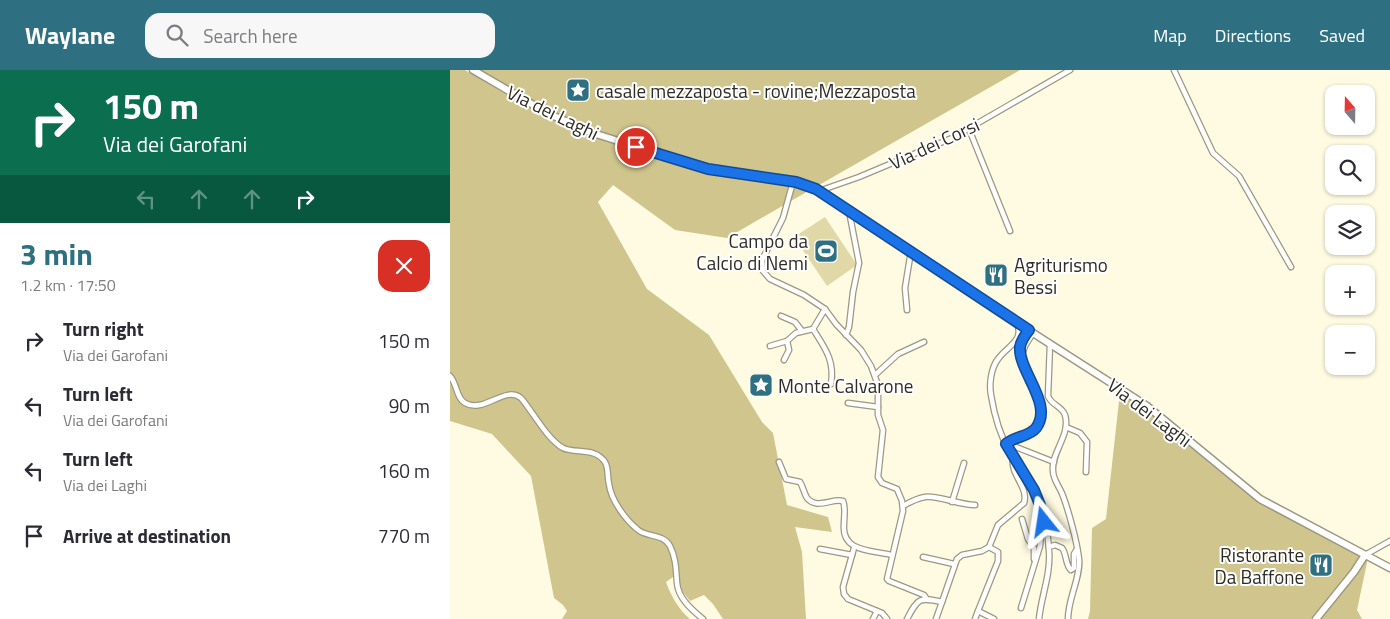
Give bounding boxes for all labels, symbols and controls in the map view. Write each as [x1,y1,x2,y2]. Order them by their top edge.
search box [145,13,495,58]
text: Waylane [25,17,115,53]
icon: search [163,21,191,49]
text: Search here [203,21,298,50]
text: Map [1153,22,1187,49]
text: Directions [1215,22,1291,49]
text: Saved [1319,22,1365,49]
place label: casale mezzaposta - rovine;Mezzaposta [596,76,916,105]
street label: Via dei Laghi [502,77,604,147]
place icon: casale mezzaposta - rovine;Mezzaposta [565,77,591,103]
text: 150 m [103,79,199,133]
north arrow [1325,85,1375,135]
map controls [1325,85,1375,375]
icon: right [20,90,85,155]
street label: Via dei Corsi [884,109,984,177]
pin [615,126,657,168]
text: Via dei Garofani [103,127,247,161]
icon: arrive [622,133,650,161]
button: search [1325,145,1375,195]
icon: left [132,185,160,213]
icon: ahead [185,185,213,213]
icon: ahead [238,185,266,213]
icon: right [291,185,319,213]
button: layers [1325,205,1375,255]
place label: Campo da Calcio di Nemi [696,226,808,277]
text: 3 min [20,231,93,277]
sports icon: Campo da Calcio di Nemi [813,238,839,264]
button: close [378,240,430,292]
place label: Agriturismo Bessi [1014,250,1108,301]
restaurant icon: Agriturismo Bessi [983,262,1009,288]
button: + [1325,265,1375,315]
text: 1.2 km · 17:50 [20,273,116,297]
text: Turn right [63,314,144,343]
button: − [1325,325,1375,375]
text: 150 m [378,326,430,355]
icon: right [20,327,48,355]
text: Via dei Garofani [63,343,168,367]
street label: Via dei Laghi [1101,370,1199,454]
place label: Monte Calvarone [778,371,913,400]
place icon: Monte Calvarone [748,372,774,398]
text: Turn left [63,379,133,408]
text: 90 m [389,391,430,420]
icon: left [20,392,48,420]
text: Via dei Garofani [63,408,168,432]
text: Turn left [63,444,133,473]
text: 160 m [378,456,430,485]
icon: left [20,457,48,485]
text: Via dei Laghi [63,473,147,497]
position arrow [1017,495,1069,547]
text: Arrive at destination [63,521,231,550]
text: 770 m [378,521,430,550]
icon: arrive [20,522,48,550]
place label: Ristorante Da Baffone [1215,540,1304,591]
restaurant icon: Ristorante Da Baffone [1308,552,1334,578]

